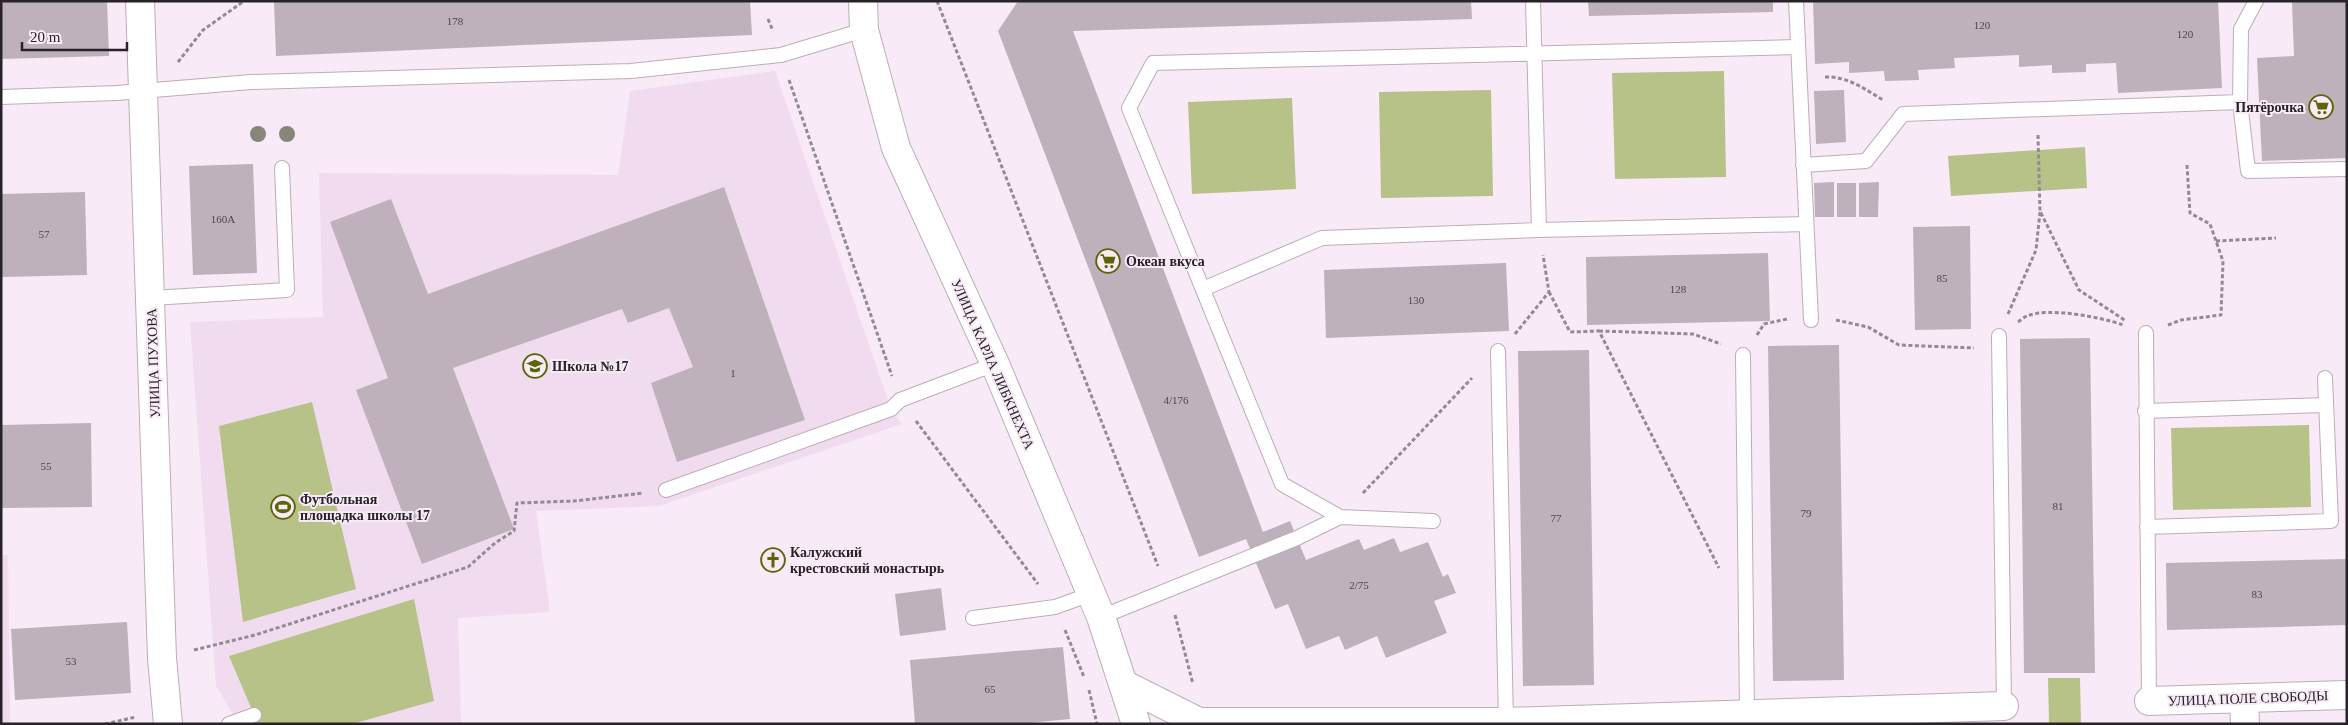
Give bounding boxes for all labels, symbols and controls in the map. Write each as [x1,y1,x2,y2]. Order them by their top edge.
house number: 178 [447,15,464,27]
house number: 120 [1974,19,1991,31]
scale bar [22,20,128,52]
house number: 120 [2177,28,2194,40]
text: 20 m [30,29,61,45]
supermarket icon: Пятёрочка [2308,94,2334,120]
place label: Пятёрочка [2235,100,2304,115]
house number: 160А [211,213,235,225]
house number: 57 [39,228,50,240]
supermarket icon: Океан вкуса [1095,248,1121,274]
place label: Океан вкуса [1126,254,1205,269]
house number: 85 [1937,272,1948,284]
street label: УЛИЦА КАРЛА ЛИБКНЕХТА [948,277,1037,452]
house number: 128 [1670,283,1687,295]
house number: 130 [1408,294,1425,306]
street label: УЛИЦА ПУХОВА [144,307,163,418]
school or university icon: Школа №17 [522,353,548,379]
place label: Школа №17 [552,359,629,374]
house number: 1 [730,367,736,379]
house number: 4/176 [1163,394,1189,406]
house number: 55 [41,460,52,472]
place label: Футбольная площадка школы 17 [300,492,430,523]
sports icon: Футбольная площадка школы 17 [270,494,296,520]
house number: 81 [2053,500,2064,512]
house number: 79 [1801,507,1812,519]
house number: 77 [1551,512,1562,524]
place label: Калужский крестовский монастырь [790,545,945,576]
church icon: Калужский крестовский монастырь [760,547,786,573]
house number: 2/75 [1349,579,1369,591]
house number: 83 [2252,588,2263,600]
house number: 53 [66,655,77,667]
house number: 65 [985,683,996,695]
street label: УЛИЦА ПОЛЕ СВОБОДЫ [2167,688,2329,709]

